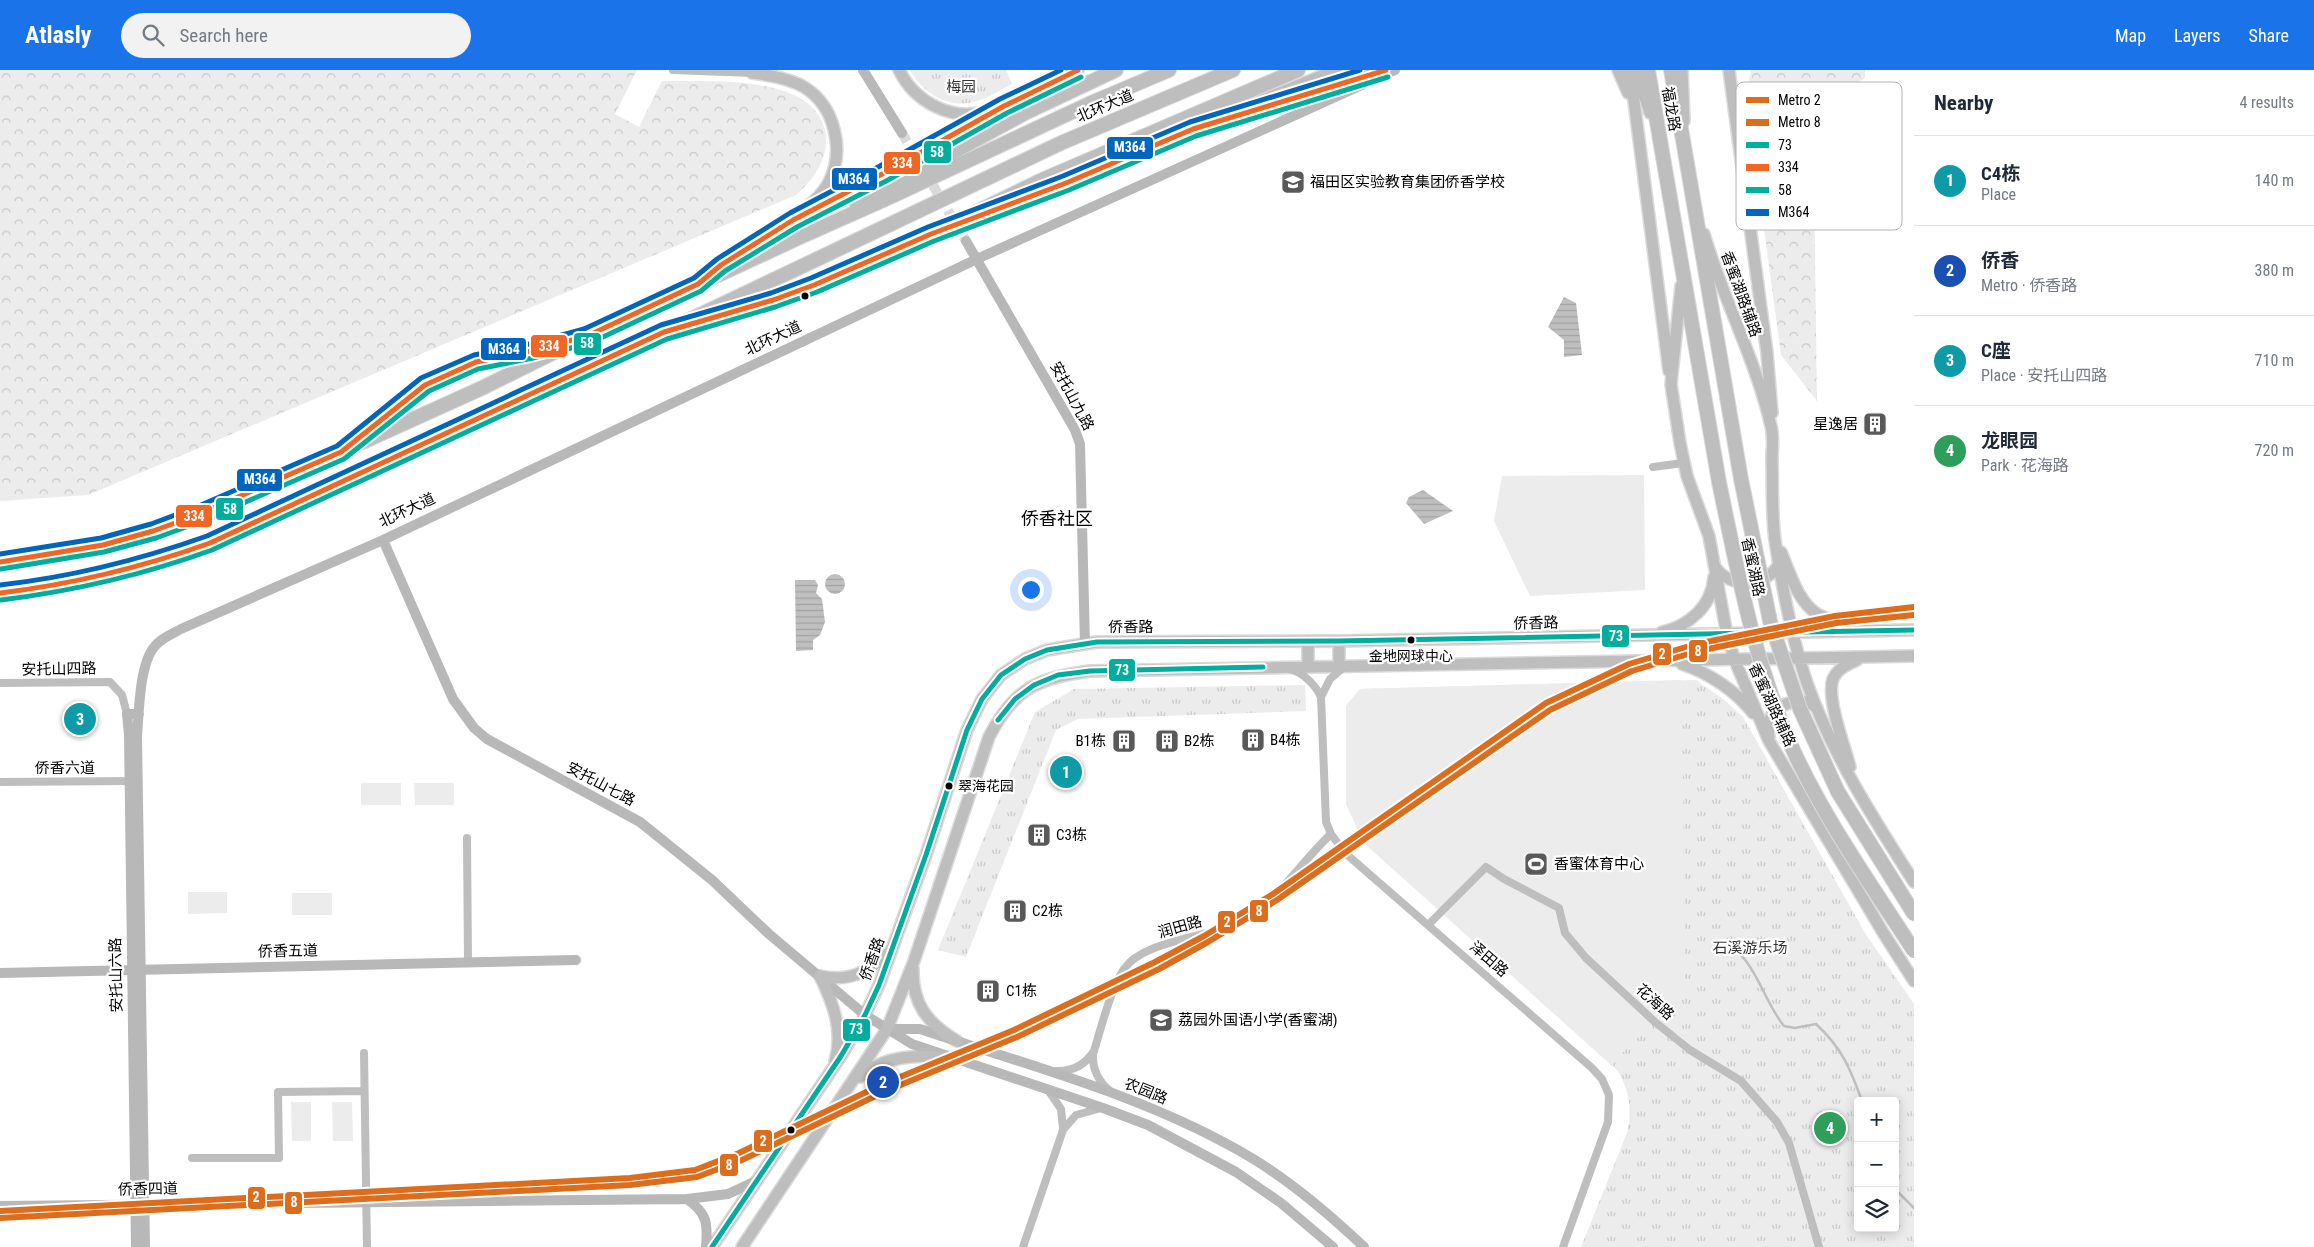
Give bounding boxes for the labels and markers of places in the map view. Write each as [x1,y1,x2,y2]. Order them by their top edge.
school or university icon: 福田区实验教育集团侨香学校 [1280,169,1306,195]
place label: 福田区实验教育集团侨香学校 [1310,173,1505,191]
unlabelled marker [800,291,810,301]
building icon: 星逸居 [1862,411,1888,437]
place label: 星逸居 [1813,415,1858,433]
marker: 金地网球中心 [1406,635,1416,645]
place label: 金地网球中心 [1369,648,1453,664]
pin: 3 [64,700,96,738]
building icon: B4栋 [1240,727,1266,753]
building icon: B1栋 [1111,728,1137,754]
building icon: B2栋 [1154,728,1180,754]
place label: B4栋 [1270,731,1301,749]
place label: B1栋 [1075,732,1106,750]
place label: B2栋 [1184,732,1215,750]
pin: 1 [1050,753,1082,791]
place label: 翠海花园 [958,778,1014,794]
marker: 翠海花园 [944,781,954,791]
building icon: C3栋 [1026,822,1052,848]
place label: C3栋 [1056,826,1087,844]
sports icon: 香蜜体育中心 [1523,851,1549,877]
place label: 香蜜体育中心 [1554,855,1644,873]
building icon: C2栋 [1002,898,1028,924]
place label: C2栋 [1032,902,1063,920]
building icon: C1栋 [975,978,1001,1004]
place label: C1栋 [1006,982,1037,1000]
school or university icon: 荔园外国语小学(香蜜湖) [1148,1007,1174,1033]
place label: 荔园外国语小学(香蜜湖) [1178,1011,1338,1029]
pin: 2 [867,1063,899,1101]
pin: 4 [1814,1109,1846,1147]
unlabelled marker [786,1125,796,1135]

